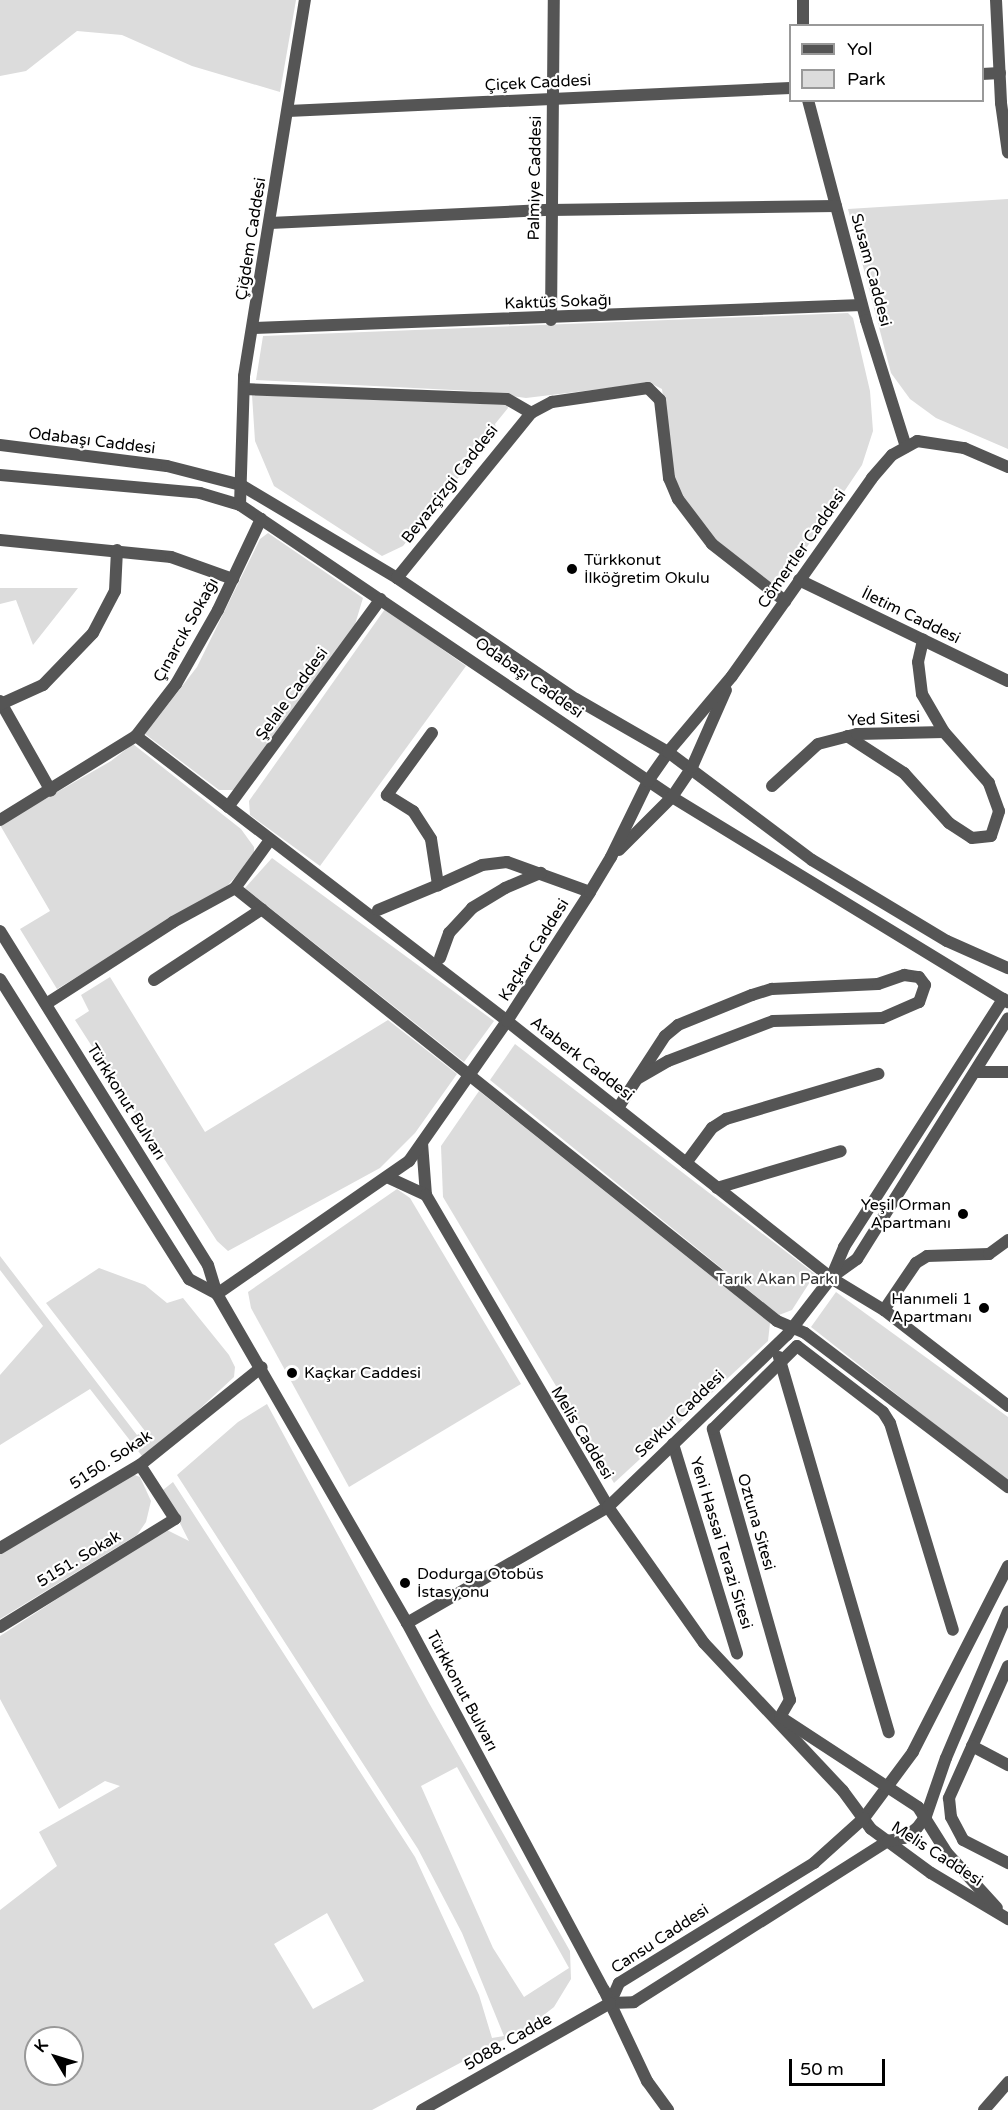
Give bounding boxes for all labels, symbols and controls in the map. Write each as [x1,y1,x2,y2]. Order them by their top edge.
legend [789,24,984,102]
text: Yol [847,38,873,60]
text: Park [847,68,885,90]
street label: Çiçek Caddesi [484,71,592,95]
street label: Palmiye Caddesi [524,115,546,241]
street label: Çiğdem Caddesi [232,176,270,302]
street label: Susam Caddesi [847,211,895,329]
street label: Kaktüs Sokağı [504,291,612,313]
street label: Beyazçizgi Caddesi [398,421,502,547]
street label: Odabaşı Caddesi [27,424,157,458]
street label: Cömertler Caddesi [754,486,850,612]
place label: Türkkonut İlköğretim Okulu [584,550,710,588]
marker: Türkkonut İlköğretim Okulu [565,562,579,576]
street label: Çınarcık Sokağı [149,575,223,685]
street label: İletim Caddesi [859,584,963,648]
street label: Odabaşı Caddesi [471,634,587,722]
street label: Şelale Caddesi [252,644,332,744]
street label: Yed Sitesi [847,708,921,730]
street label: Kaçkar Caddesi [495,895,573,1005]
street label: Ataberk Caddesi [527,1013,637,1105]
street label: Türkkonut Bulvarı [82,1040,170,1164]
place label: Yeşil Orman Apartmanı [861,1195,951,1233]
marker: Yeşil Orman Apartmanı [956,1207,970,1221]
park label: Tarık Akan Parkı [716,1269,838,1289]
place label: Hanımeli 1 Apartmanı [891,1289,972,1327]
marker: Hanımeli 1 Apartmanı [977,1301,991,1315]
place label: Kaçkar Caddesi [304,1363,421,1383]
marker: Kaçkar Caddesi [285,1366,299,1380]
street label: Sevkur Caddesi [631,1366,729,1462]
street label: Melis Caddesi [547,1383,617,1483]
street label: 5150. Sokak [66,1426,156,1494]
street label: Yeni Hassai Terazi Sitesi [686,1455,756,1631]
street label: Oztuna Sitesi [733,1471,779,1573]
street label: 5151. Sokak [34,1526,124,1592]
place label: Dodurga Otobüs İstasyonu [417,1564,544,1602]
marker: Dodurga Otobüs İstasyonu [398,1576,412,1590]
street label: Türkkonut Bulvarı [422,1628,502,1754]
street label: Melis Caddesi [888,1817,986,1891]
street label: Cansu Caddesi [608,1900,712,1978]
street label: 5088. Cadde [461,2009,555,2075]
north arrow [24,2026,84,2086]
text: K [30,2036,53,2057]
scale bar [792,2047,888,2085]
text: 50 m [800,2058,844,2080]

